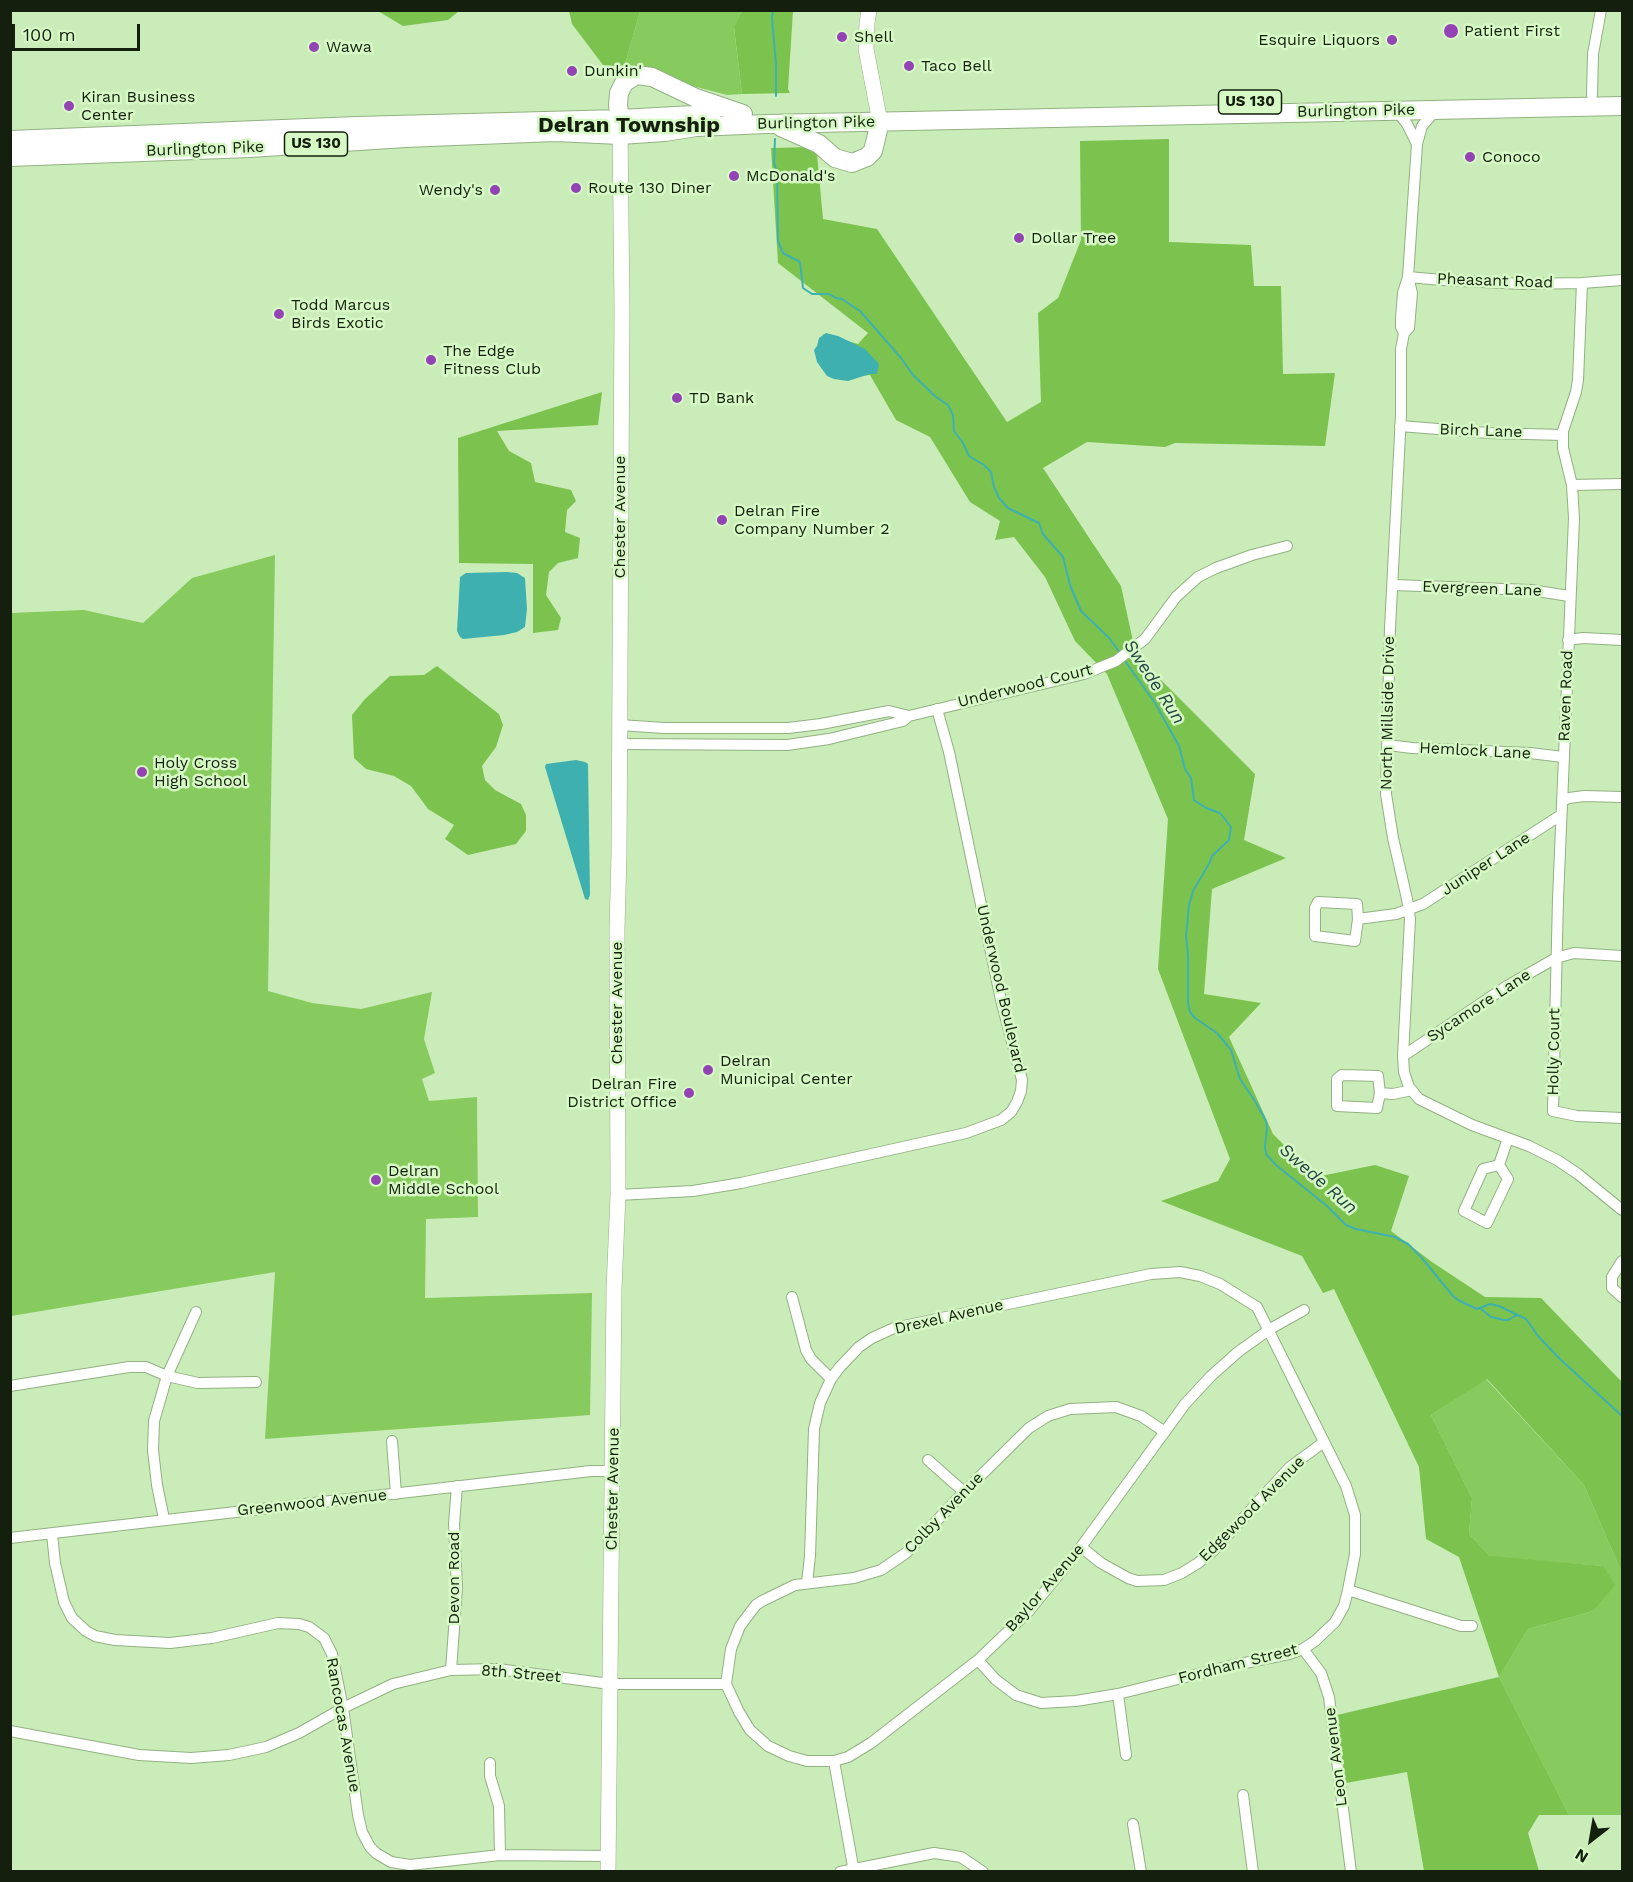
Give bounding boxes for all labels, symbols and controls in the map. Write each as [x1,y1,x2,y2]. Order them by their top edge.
scale bar [15,12,142,50]
place label: Patient First [1464,21,1560,41]
marker: Patient First [1442,22,1460,40]
text: 100 m [23,24,76,45]
place label: Shell [854,27,893,47]
marker: Shell [835,30,849,44]
place label: Esquire Liquors [1258,30,1380,50]
marker: Esquire Liquors [1385,33,1399,47]
place label: Wawa [326,37,372,57]
marker: Wawa [307,40,321,54]
place label: Taco Bell [921,56,992,76]
marker: Taco Bell [902,59,916,73]
place label: Dunkin' [584,61,642,81]
marker: Dunkin' [565,64,579,78]
place label: Kiran Business Center [81,87,195,125]
road number: US 130 [1218,90,1282,114]
marker: Kiran Business Center [62,99,76,113]
street label: Burlington Pike [1297,100,1415,122]
street label: Burlington Pike [757,112,875,134]
district label: Delran Township [538,113,720,139]
road number: US 130 [284,132,348,156]
street label: Burlington Pike [146,137,264,161]
place label: Conoco [1482,147,1541,167]
marker: Conoco [1463,150,1477,164]
place label: McDonald's [746,166,835,186]
marker: McDonald's [727,169,741,183]
place label: Route 130 Diner [588,178,712,198]
place label: Wendy's [419,180,483,200]
marker: Route 130 Diner [569,181,583,195]
marker: Wendy's [488,183,502,197]
place label: Dollar Tree [1031,228,1116,248]
marker: Dollar Tree [1012,231,1026,245]
street label: Pheasant Road [1436,269,1554,293]
place label: Todd Marcus Birds Exotic [291,295,390,333]
marker: Todd Marcus Birds Exotic [272,307,286,321]
place label: The Edge Fitness Club [443,341,541,379]
marker: The Edge Fitness Club [424,353,438,367]
place label: TD Bank [689,388,754,408]
marker: TD Bank [670,391,684,405]
street label: Birch Lane [1439,420,1523,442]
street label: Chester Avenue [610,455,630,579]
place label: Delran Fire Company Number 2 [734,501,890,539]
marker: Delran Fire Company Number 2 [715,513,729,527]
street label: Evergreen Lane [1422,577,1542,601]
water label: Swede Run [1119,636,1189,728]
street label: North Millside Drive [1377,636,1399,790]
street label: Raven Road [1555,650,1577,742]
street label: Underwood Court [956,660,1094,712]
street label: Hemlock Lane [1419,738,1531,764]
place label: Holy Cross High School [154,753,247,791]
marker: Holy Cross High School [135,765,149,779]
street label: Juniper Lane [1438,828,1534,900]
street label: Underwood Boulevard [972,903,1030,1075]
street label: Chester Avenue [607,941,627,1065]
street label: Sycamore Lane [1424,965,1534,1047]
street label: Holly Court [1544,1008,1564,1096]
place label: Delran Municipal Center [720,1051,853,1089]
marker: Delran Municipal Center [701,1063,715,1077]
place label: Delran Fire District Office [567,1074,677,1112]
marker: Delran Fire District Office [682,1086,696,1100]
water label: Swede Run [1275,1139,1361,1219]
place label: Delran Middle School [388,1161,499,1199]
marker: Delran Middle School [369,1173,383,1187]
street label: Drexel Avenue [893,1295,1005,1339]
street label: Chester Avenue [602,1427,624,1551]
street label: Edgewood Avenue [1195,1452,1309,1566]
street label: Colby Avenue [900,1468,988,1558]
street label: Greenwood Avenue [236,1486,388,1520]
street label: Devon Road [444,1532,464,1624]
street label: Baylor Avenue [1002,1540,1088,1636]
street label: Fordham Street [1176,1640,1300,1688]
street label: Rancocas Avenue [322,1656,364,1794]
street label: 8th Street [480,1661,562,1687]
street label: Leon Avenue [1320,1706,1352,1808]
north arrow [1561,1810,1621,1870]
text: N [1572,1845,1591,1867]

